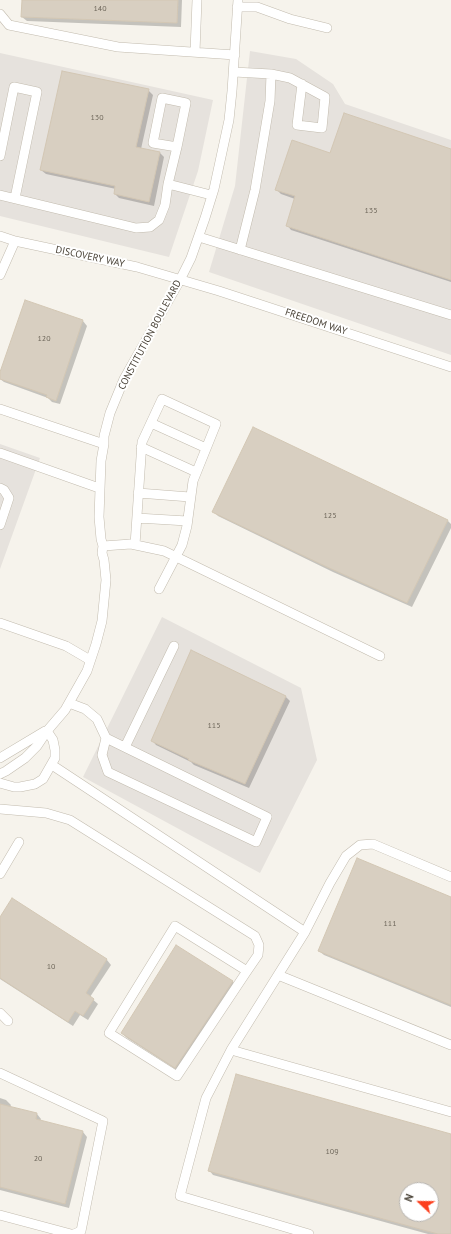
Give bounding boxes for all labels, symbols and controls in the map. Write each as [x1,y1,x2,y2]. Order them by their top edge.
house number: 140 [93,4,107,14]
house number: 130 [90,113,104,123]
house number: 135 [364,206,378,216]
street label: DISCOVERY WAY [54,244,126,270]
street label: CONSTITUTION BOULEVARD [116,278,184,392]
street label: FREEDOM WAY [283,306,349,338]
house number: 120 [37,334,51,344]
house number: 125 [323,511,337,521]
house number: 115 [207,721,221,731]
house number: 111 [383,919,397,929]
house number: 10 [47,962,55,972]
house number: 109 [325,1147,339,1157]
house number: 20 [34,1154,42,1164]
north arrow [399,1182,439,1222]
text: N [401,1192,417,1204]

